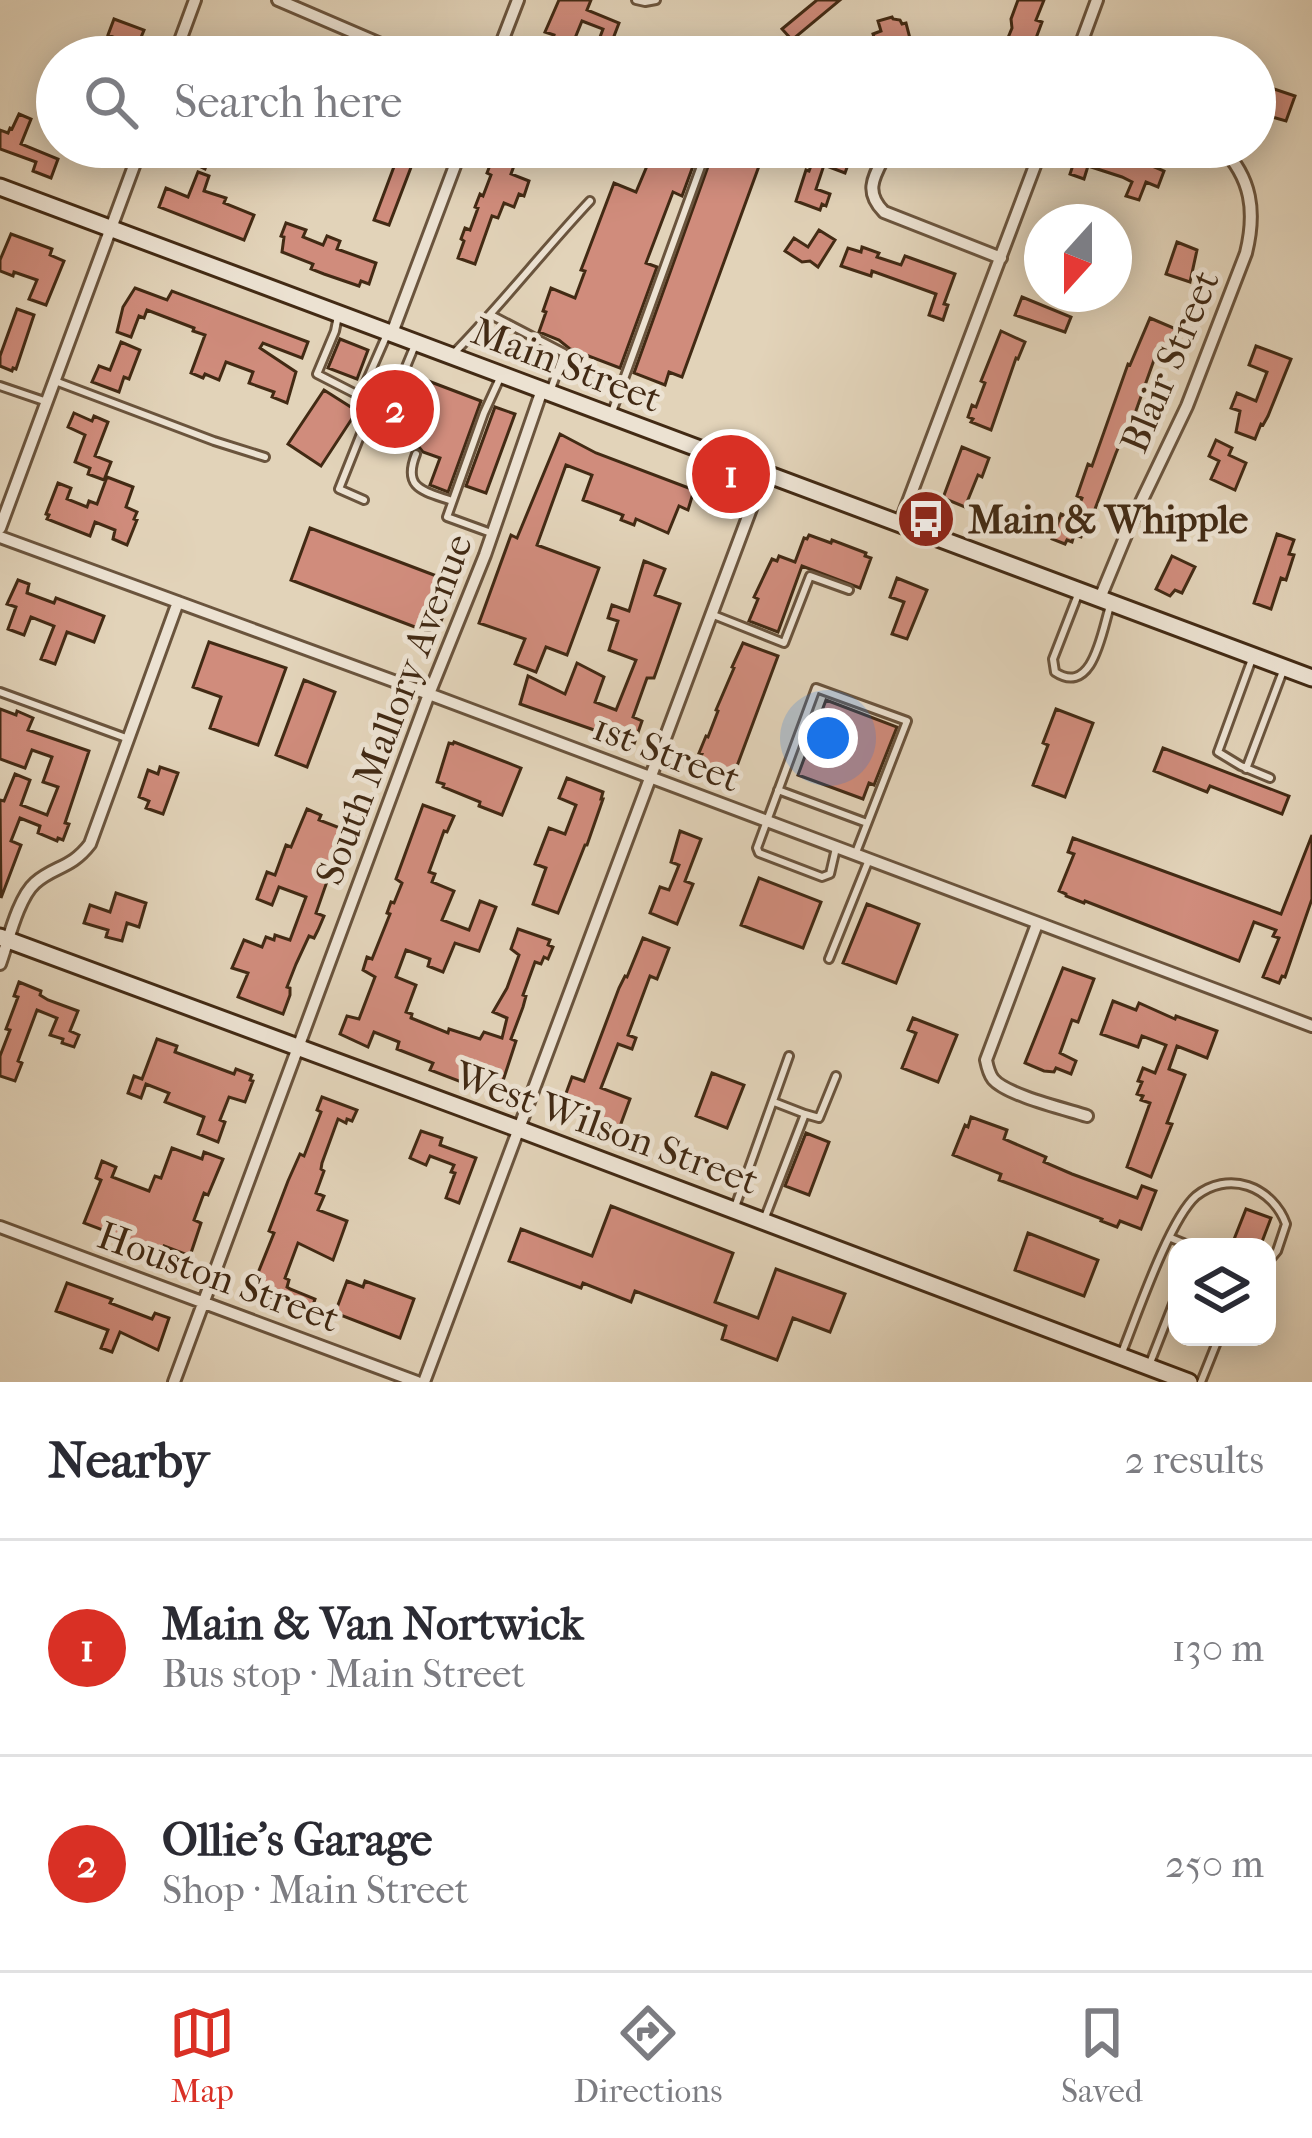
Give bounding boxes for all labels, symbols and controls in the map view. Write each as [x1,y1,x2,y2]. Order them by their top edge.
search box [36,36,1276,168]
icon: search [78,69,144,135]
text: Search here [174,76,402,129]
north arrow [1024,204,1132,312]
street label: Blair Street [1111,263,1229,459]
street label: Main Street [465,308,668,422]
pin: 2 [356,364,434,454]
pin: 1 [692,429,770,519]
bus stop icon: Main & Whipple [895,488,957,550]
place label: Main & Whipple [968,497,1248,543]
street label: South Mallory Avenue [306,528,482,891]
street label: 1st Street [587,704,747,802]
your location [798,708,858,768]
street label: West Wilson Street [448,1051,765,1204]
street label: Houston Street [92,1212,346,1342]
map controls [1168,1238,1276,1346]
button: layers [1168,1238,1276,1346]
text: Nearby [48,1430,209,1490]
text: 2 results [1125,1437,1264,1483]
text: Main & Van Nortwick [162,1598,583,1651]
text: 1 [80,1625,94,1671]
text: 130 m [1172,1625,1264,1671]
text: Bus stop · Main Street [162,1651,525,1697]
text: Ollie's Garage [162,1814,432,1867]
text: 2 [77,1841,97,1887]
text: 250 m [1165,1841,1264,1887]
text: Shop · Main Street [162,1867,469,1913]
tab: Map [169,2000,235,2111]
tab: Directions [574,2000,722,2111]
tab: Saved [1061,2000,1143,2111]

